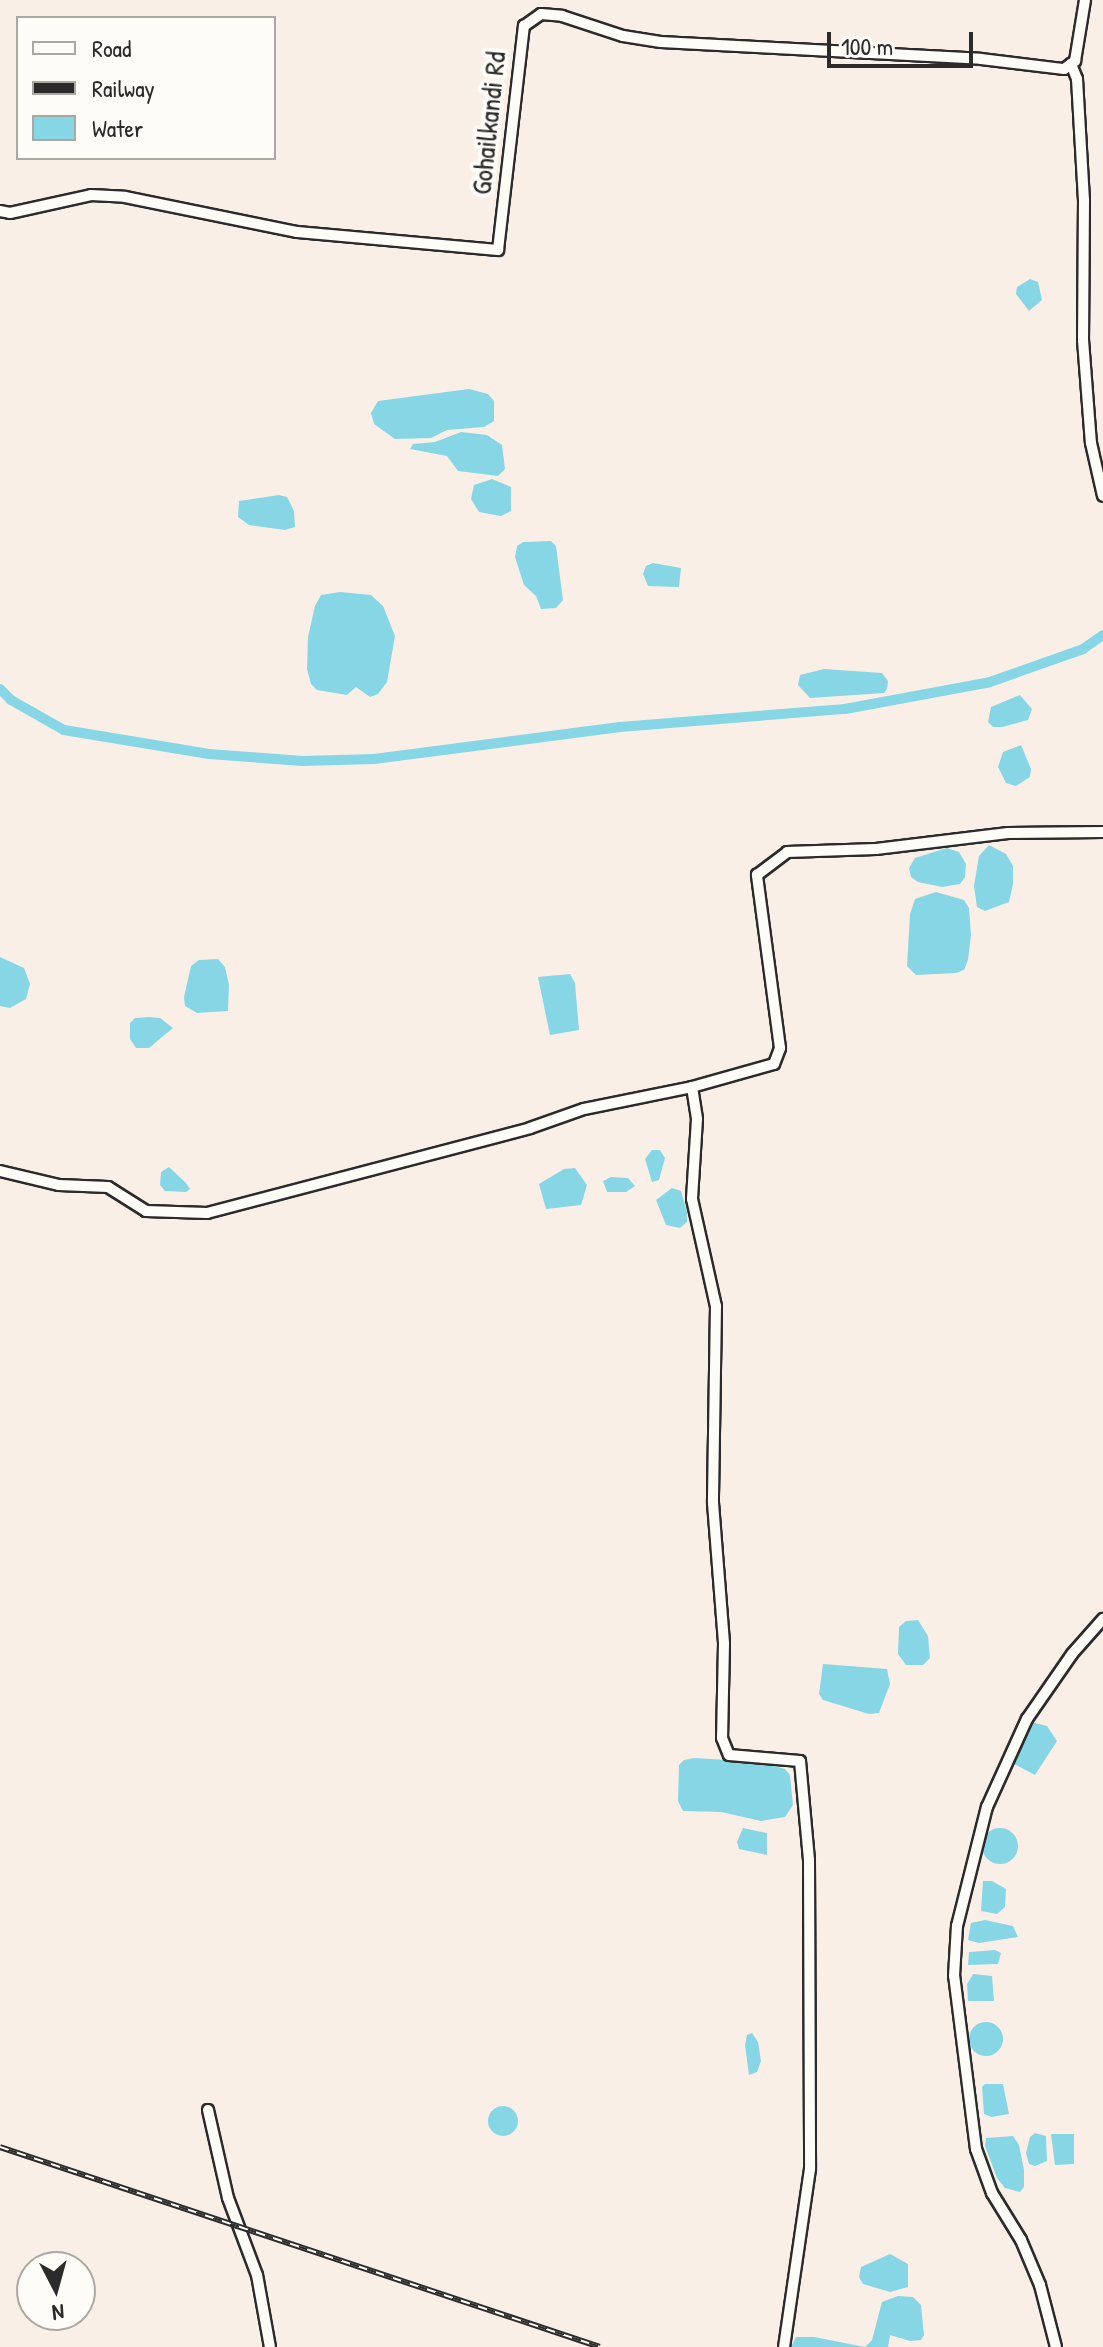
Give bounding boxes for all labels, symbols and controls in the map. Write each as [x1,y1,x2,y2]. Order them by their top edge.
legend [16,16,276,160]
scale bar [831,16,977,66]
text: 100 m [841,30,893,62]
text: Road [92,32,131,64]
street label: Gohailkandi Rd [464,50,512,196]
text: Railway [92,72,155,104]
text: Water [92,112,143,144]
north arrow [16,2251,96,2331]
text: N [51,2297,66,2328]

